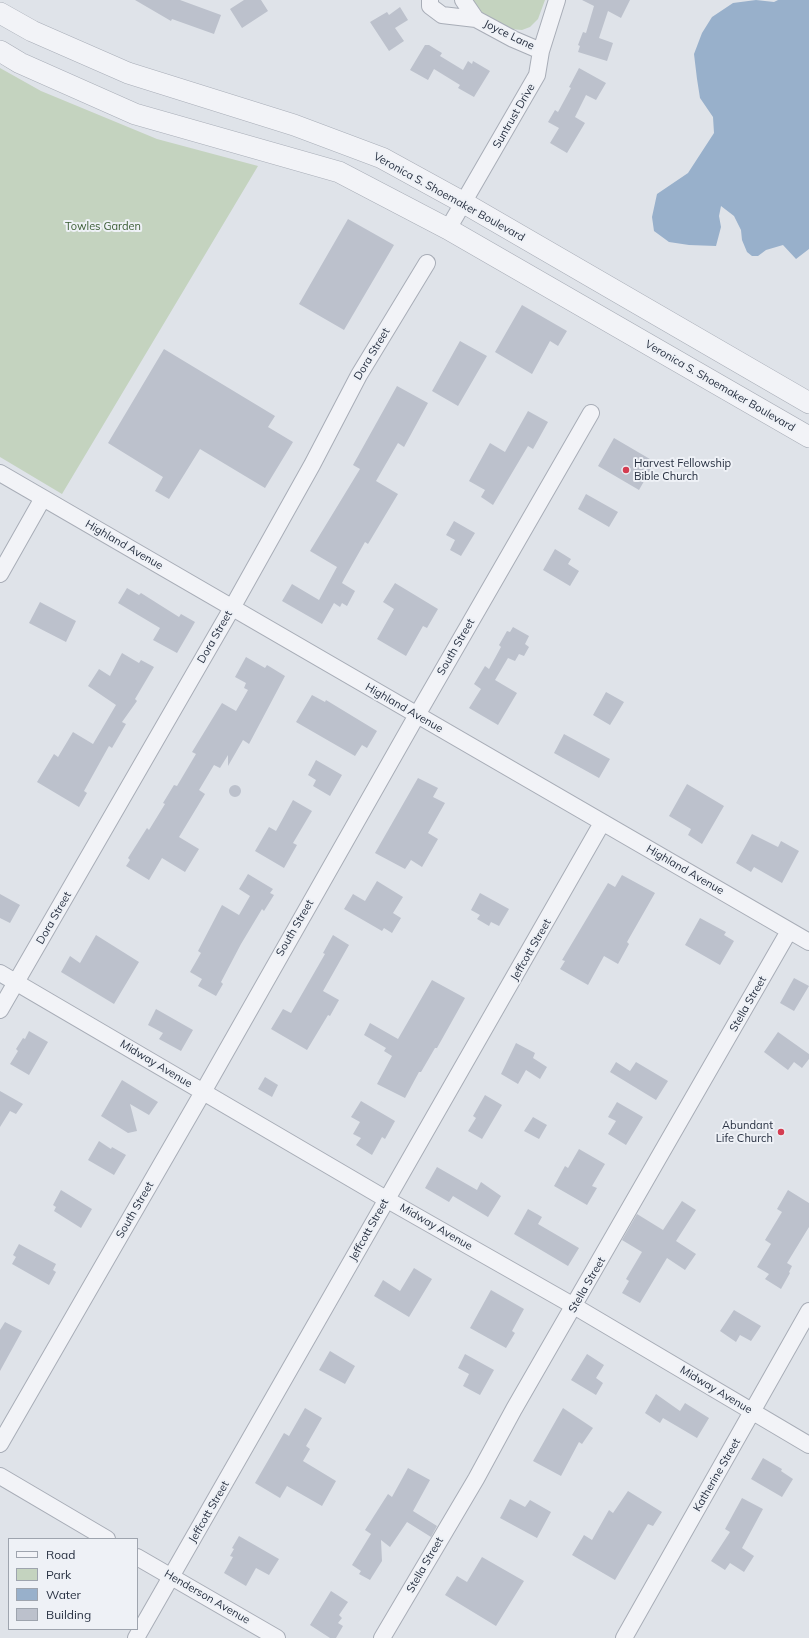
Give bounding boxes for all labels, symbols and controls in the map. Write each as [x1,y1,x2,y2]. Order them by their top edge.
street label: Joyce Lane [481,17,537,53]
street label: Suntrust Drive [490,81,538,151]
street label: Veronica S. Shoemaker Boulevard [371,150,527,244]
park label: Towles Garden [65,220,141,234]
street label: Dora Street [351,326,393,382]
street label: Veronica S. Shoemaker Boulevard [643,338,797,434]
place label: Harvest Fellowship Bible Church [634,457,731,483]
marker: Harvest Fellowship Bible Church [621,465,631,475]
street label: Highland Avenue [83,517,165,573]
street label: Dora Street [195,608,235,666]
street label: South Street [435,616,477,678]
street label: Highland Avenue [363,680,445,736]
street label: Highland Avenue [644,842,726,898]
street label: Dora Street [34,889,74,947]
street label: South Street [274,897,316,959]
street label: Jeffcott Street [508,917,554,983]
street label: Stella Street [727,974,769,1034]
street label: Midway Avenue [118,1037,194,1091]
place label: Abundant Life Church [716,1119,773,1145]
marker: Abundant Life Church [776,1127,786,1137]
street label: South Street [114,1179,156,1241]
street label: Jeffcott Street [346,1197,392,1263]
street label: Midway Avenue [397,1201,475,1253]
street label: Stella Street [566,1255,608,1315]
street label: Midway Avenue [678,1363,754,1417]
street label: Katherine Street [691,1436,743,1514]
street label: Jeffcott Street [186,1479,232,1545]
street label: Stella Street [404,1535,446,1595]
legend [8,1538,138,1630]
text: Road [46,1547,75,1562]
text: Park [46,1567,71,1582]
street label: Henderson Avenue [162,1567,252,1627]
text: Water [46,1587,81,1602]
text: Building [46,1607,91,1622]

